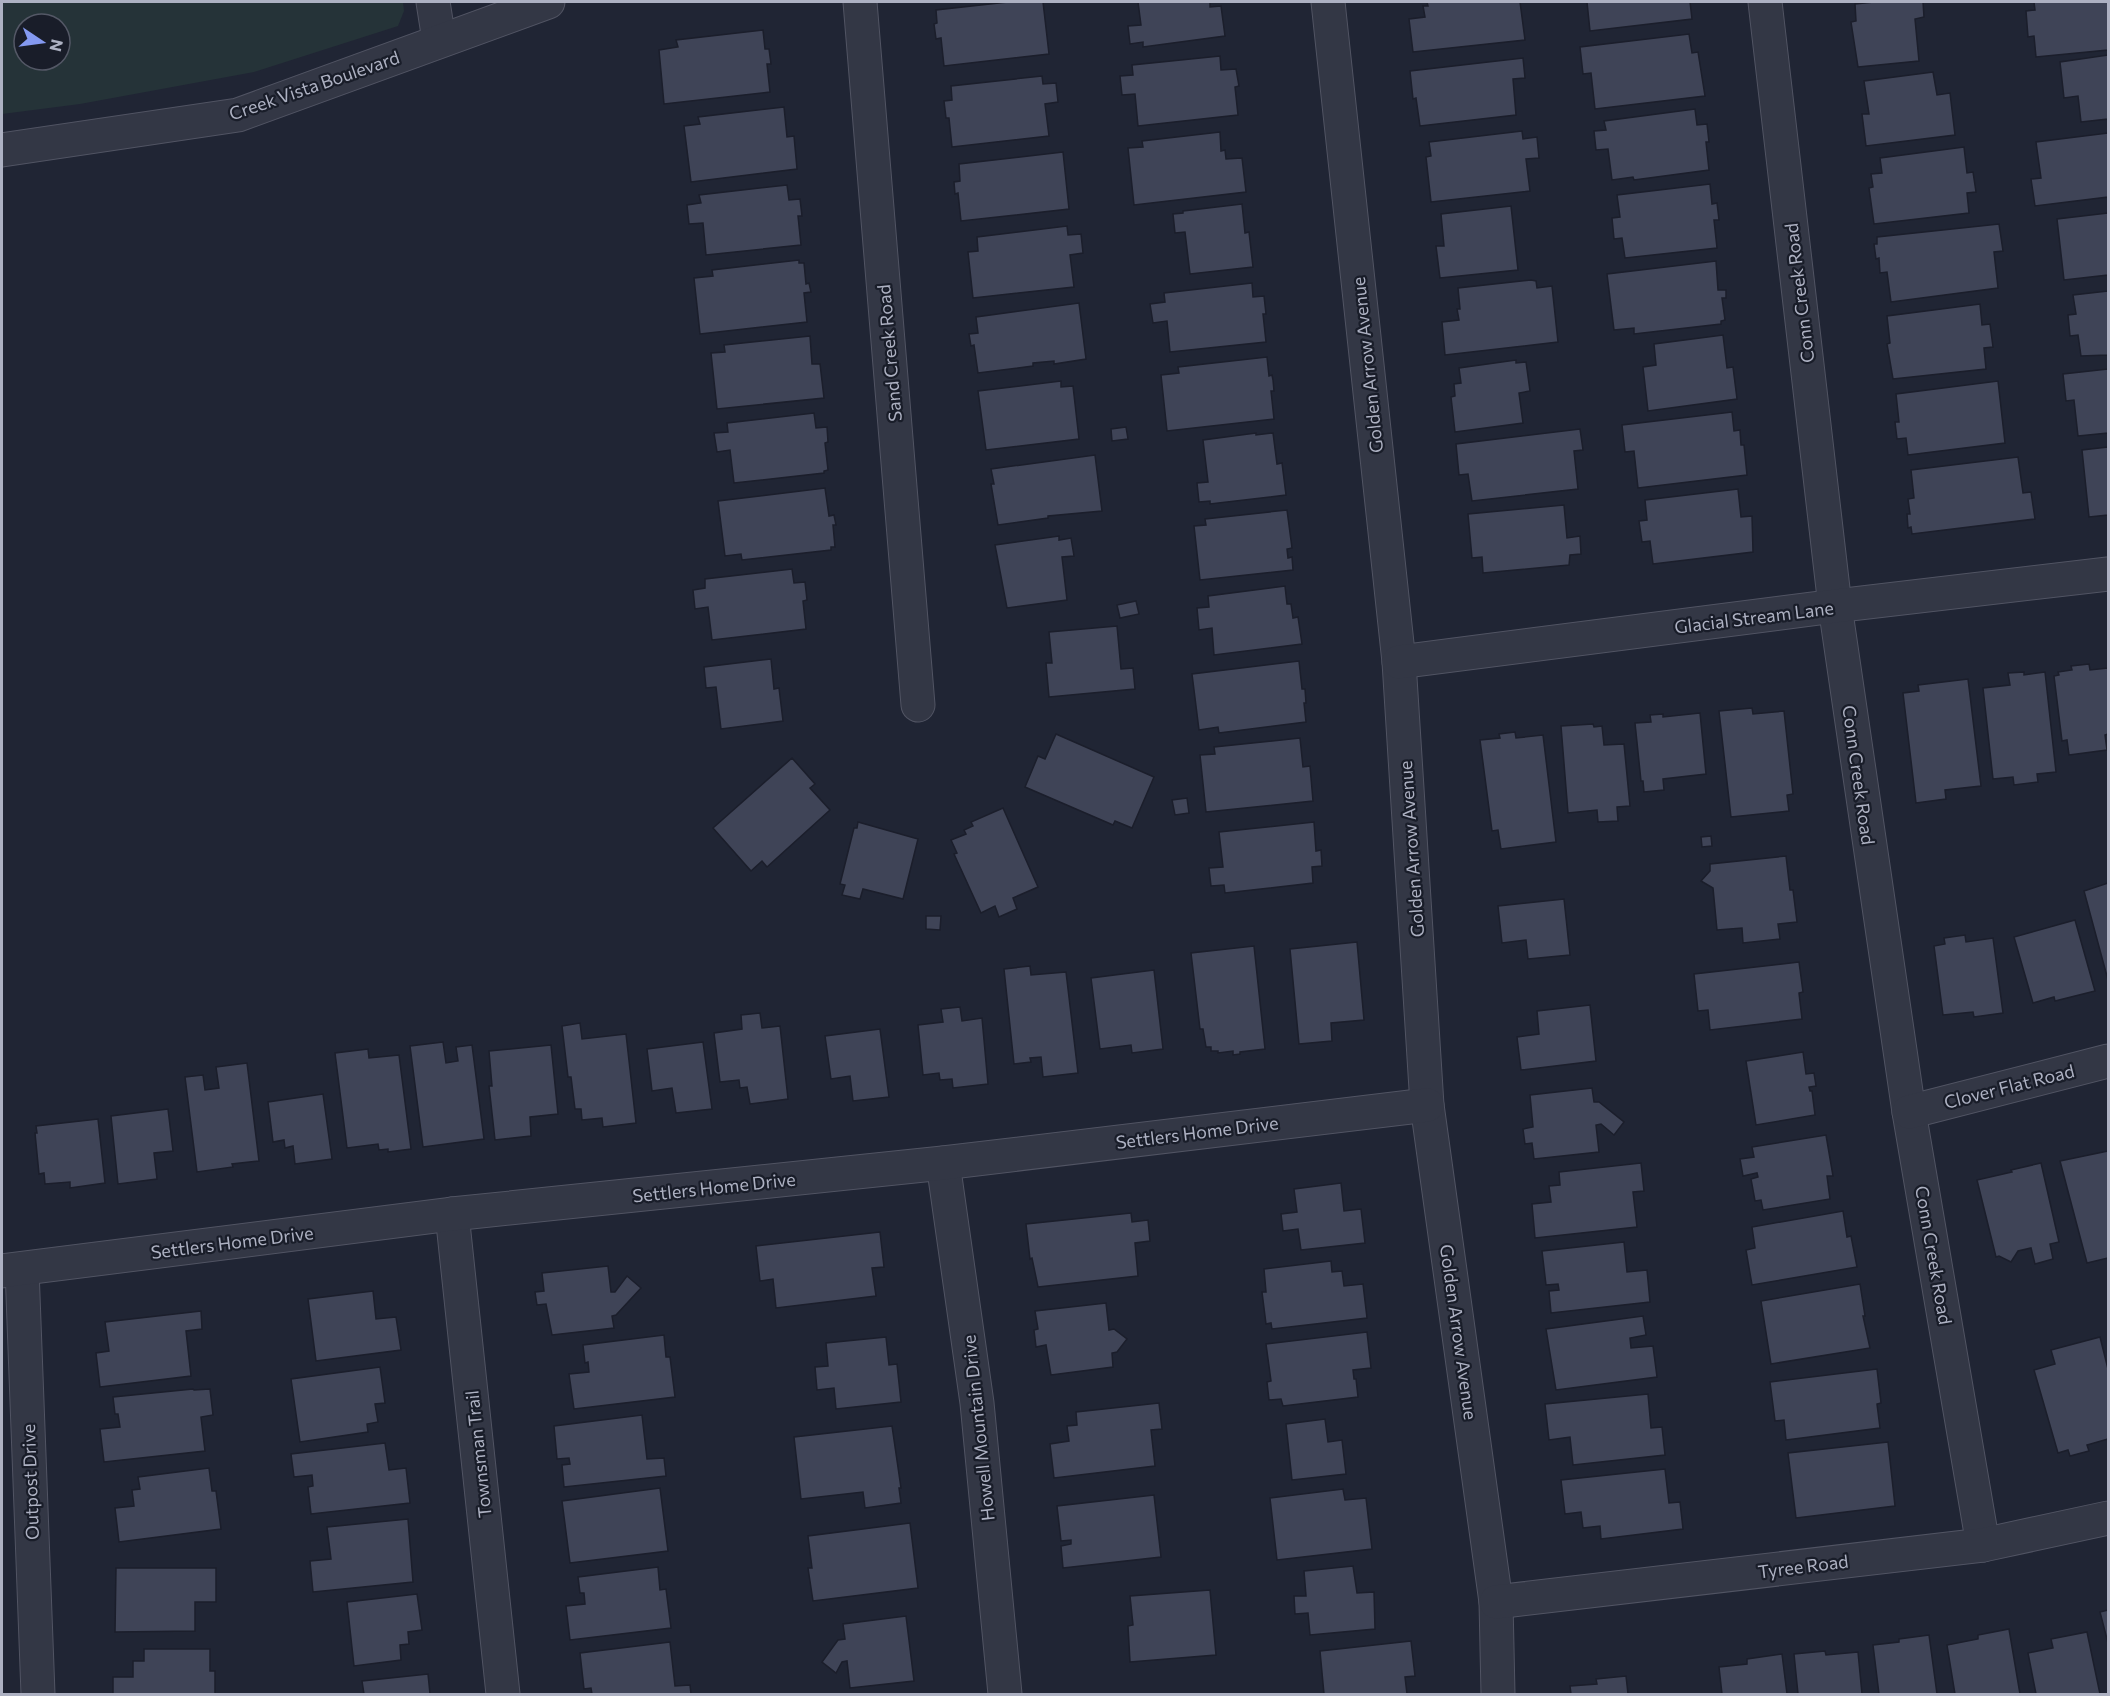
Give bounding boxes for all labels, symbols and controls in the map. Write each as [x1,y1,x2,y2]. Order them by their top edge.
north arrow [12,12,72,72]
text: N [46,38,68,53]
street label: Creek Vista Boulevard [226,45,402,125]
street label: Conn Creek Road [1780,222,1818,364]
street label: Golden Arrow Avenue [1347,276,1387,454]
street label: Sand Creek Road [872,284,906,422]
street label: Glacial Stream Lane [1673,596,1835,638]
street label: Conn Creek Road [1838,704,1880,846]
street label: Golden Arrow Avenue [1394,760,1428,938]
street label: Clover Flat Road [1942,1059,2076,1113]
street label: Settlers Home Drive [1114,1111,1280,1153]
street label: Settlers Home Drive [631,1168,797,1206]
street label: Conn Creek Road [1911,1184,1957,1326]
street label: Settlers Home Drive [149,1221,315,1263]
street label: Golden Arrow Avenue [1436,1243,1482,1421]
street label: Howell Mountain Drive [957,1334,999,1522]
street label: Townsman Trail [460,1389,496,1519]
street label: Outpost Drive [17,1424,43,1540]
street label: Tyree Road [1756,1550,1850,1582]

